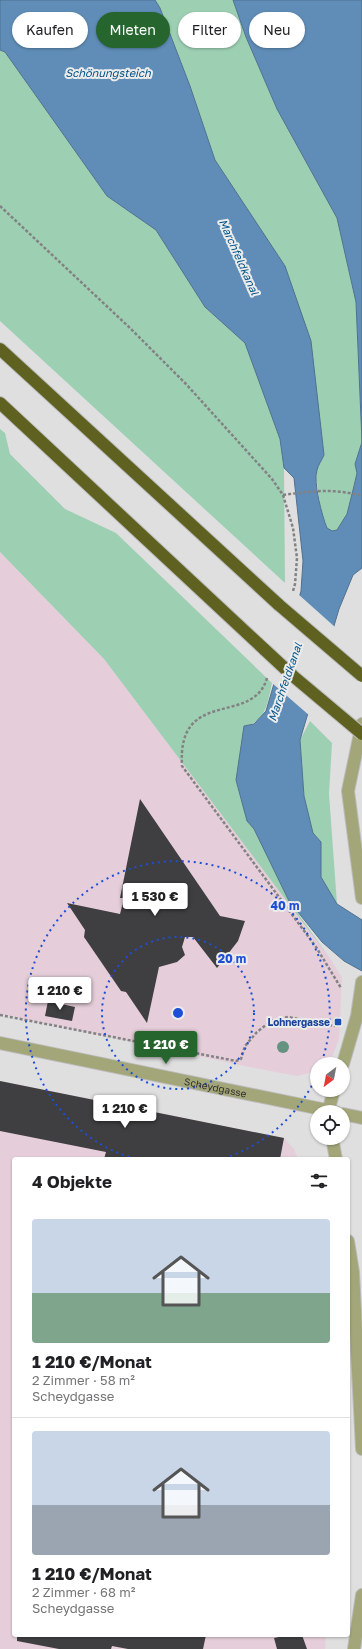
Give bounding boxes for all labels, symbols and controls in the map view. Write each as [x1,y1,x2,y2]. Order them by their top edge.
chip: Kaufen [12,12,88,48]
chip: Mieten [96,12,170,48]
chip: Filter [178,12,241,48]
chip: Neu [249,12,305,48]
water label: Schönungsteich [65,66,152,80]
water label: Marchfeldkanal [217,217,262,297]
water label: Marchfeldkanal [265,641,304,723]
pin: 1 530 € [118,883,192,917]
text: 1 530 € [132,888,178,904]
text: 40 m [271,898,299,913]
text: 20 m [218,951,246,966]
pin: 1 210 € [23,977,97,1011]
text: 1 210 € [37,982,83,998]
centre of rings [171,1006,185,1020]
place label: Lohnergasse [267,1016,330,1028]
marker: Lohnergasse [333,1017,343,1027]
pin: 1 210 € [129,1031,203,1065]
text: 1 210 € [143,1036,189,1052]
north arrow [310,1057,350,1097]
map controls [310,1057,350,1145]
street label: Scheydgasse [183,1075,248,1100]
pin: 1 210 € [88,1095,162,1129]
text: 1 210 € [102,1100,148,1116]
button: locate [310,1105,350,1145]
icon: filters [308,1170,330,1192]
text: 4 Objekte [32,1171,112,1192]
icon: home [145,1245,217,1317]
text: 1 210 €/Monat [32,1351,152,1372]
text: 2 Zimmer · 58 m² [32,1372,135,1388]
text: Scheydgasse [32,1388,114,1404]
icon: home [145,1457,217,1529]
text: 1 210 €/Monat [32,1563,152,1584]
text: 2 Zimmer · 68 m² [32,1584,135,1600]
text: Scheydgasse [32,1600,114,1616]

